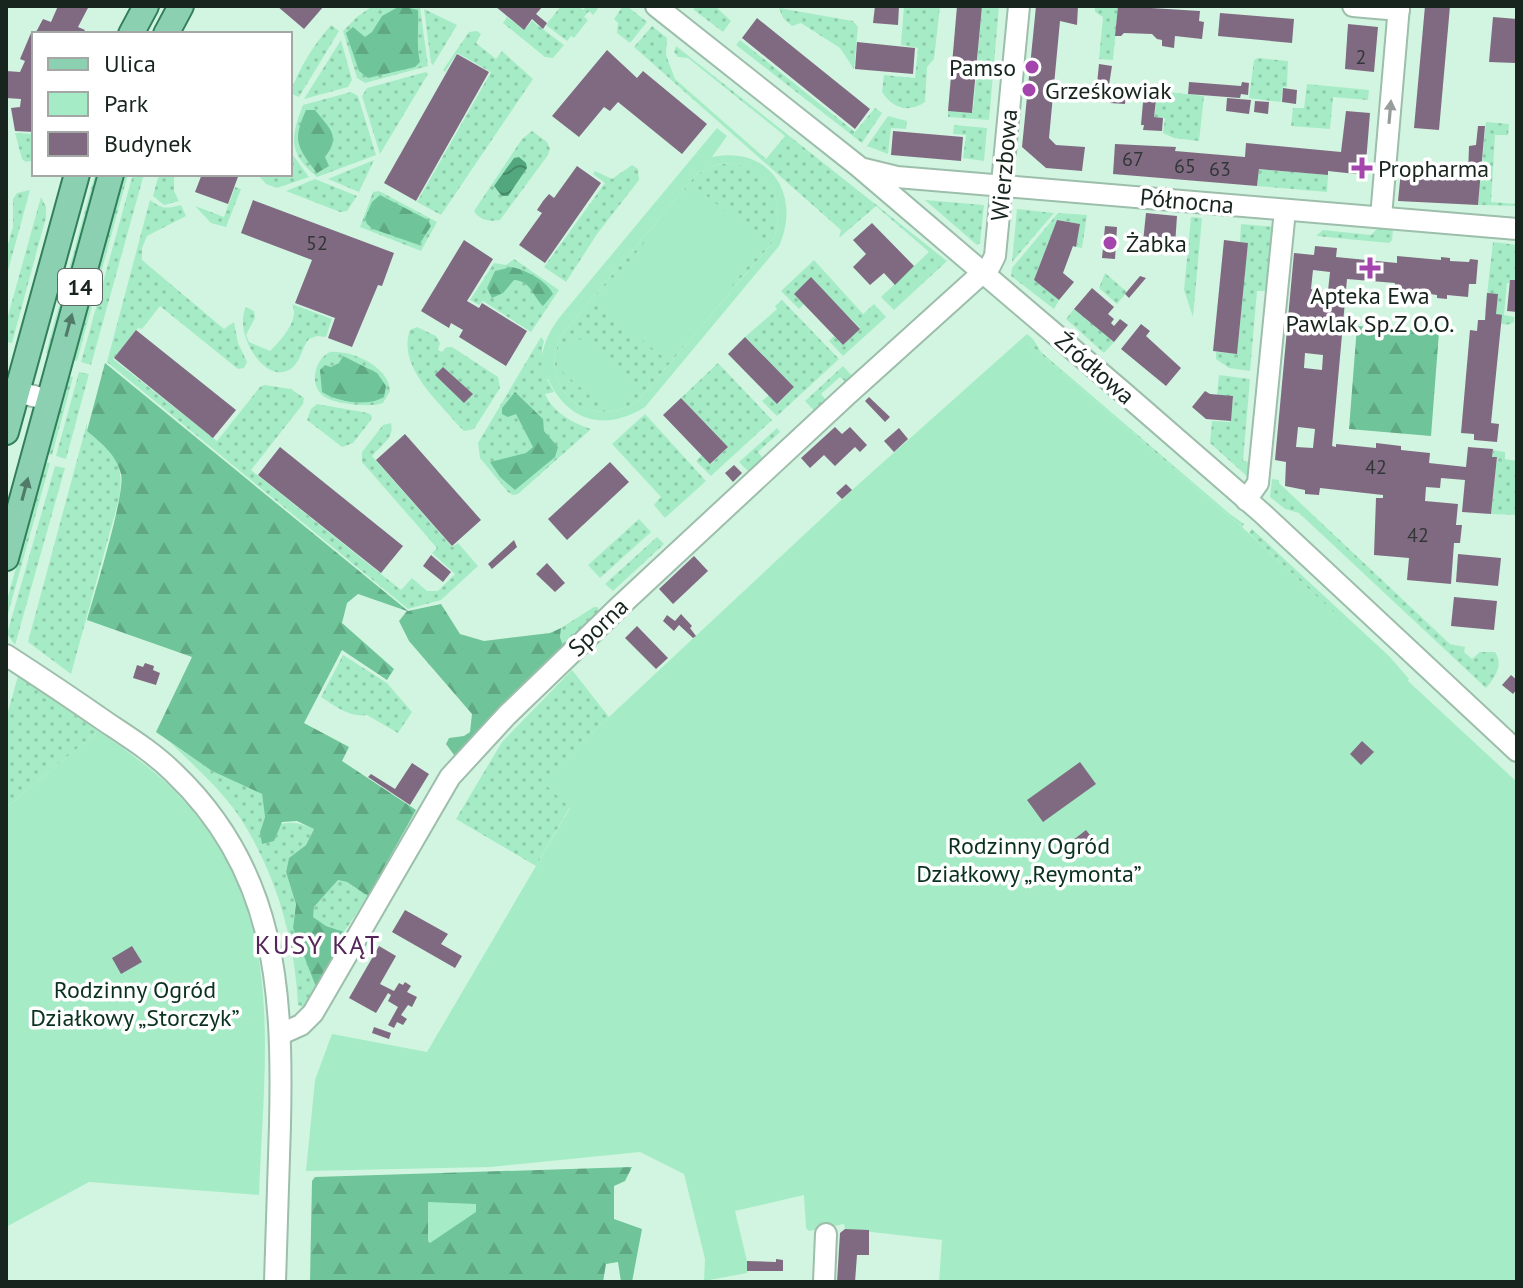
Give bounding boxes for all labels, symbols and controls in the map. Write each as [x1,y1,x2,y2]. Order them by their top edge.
legend [32,32,292,176]
house number: 2 [1356,44,1366,70]
text: Ulica [104,48,156,79]
place label: Pamso [949,52,1016,83]
marker: Pamso [1023,58,1041,76]
place label: Grześkowiak [1045,75,1172,106]
marker: Grześkowiak [1020,81,1038,99]
text: Park [104,88,149,119]
one-way arrow [1384,99,1397,124]
street label: Wierzbowa [984,108,1024,222]
text: Budynek [104,128,192,159]
house number: 67 [1122,146,1144,172]
house number: 65 [1174,153,1196,179]
place label: Propharma [1378,153,1489,184]
house number: 63 [1209,156,1231,182]
marker: Propharma [1353,159,1371,177]
street label: Północna [1139,181,1235,221]
place label: Żabka [1126,228,1187,259]
house number: 52 [306,230,328,256]
marker: Żabka [1101,234,1119,252]
marker: Apteka Ewa Pawlak Sp.Z O.O. [1361,259,1379,277]
road number: 14 [58,269,102,305]
place label: Apteka Ewa Pawlak Sp.Z O.O. [1286,280,1454,339]
one-way arrow [64,313,76,338]
street label: Źródłowa [1049,325,1141,411]
house number: 42 [1365,454,1387,480]
one-way arrow [19,477,31,502]
house number: 42 [1407,522,1429,548]
street label: Sporna [561,591,635,663]
park label: Rodzinny Ogród Działkowy „Reymonta” [916,830,1142,889]
district label: KUSY KĄT [255,928,381,961]
park label: Rodzinny Ogród Działkowy „Storczyk” [30,974,240,1033]

